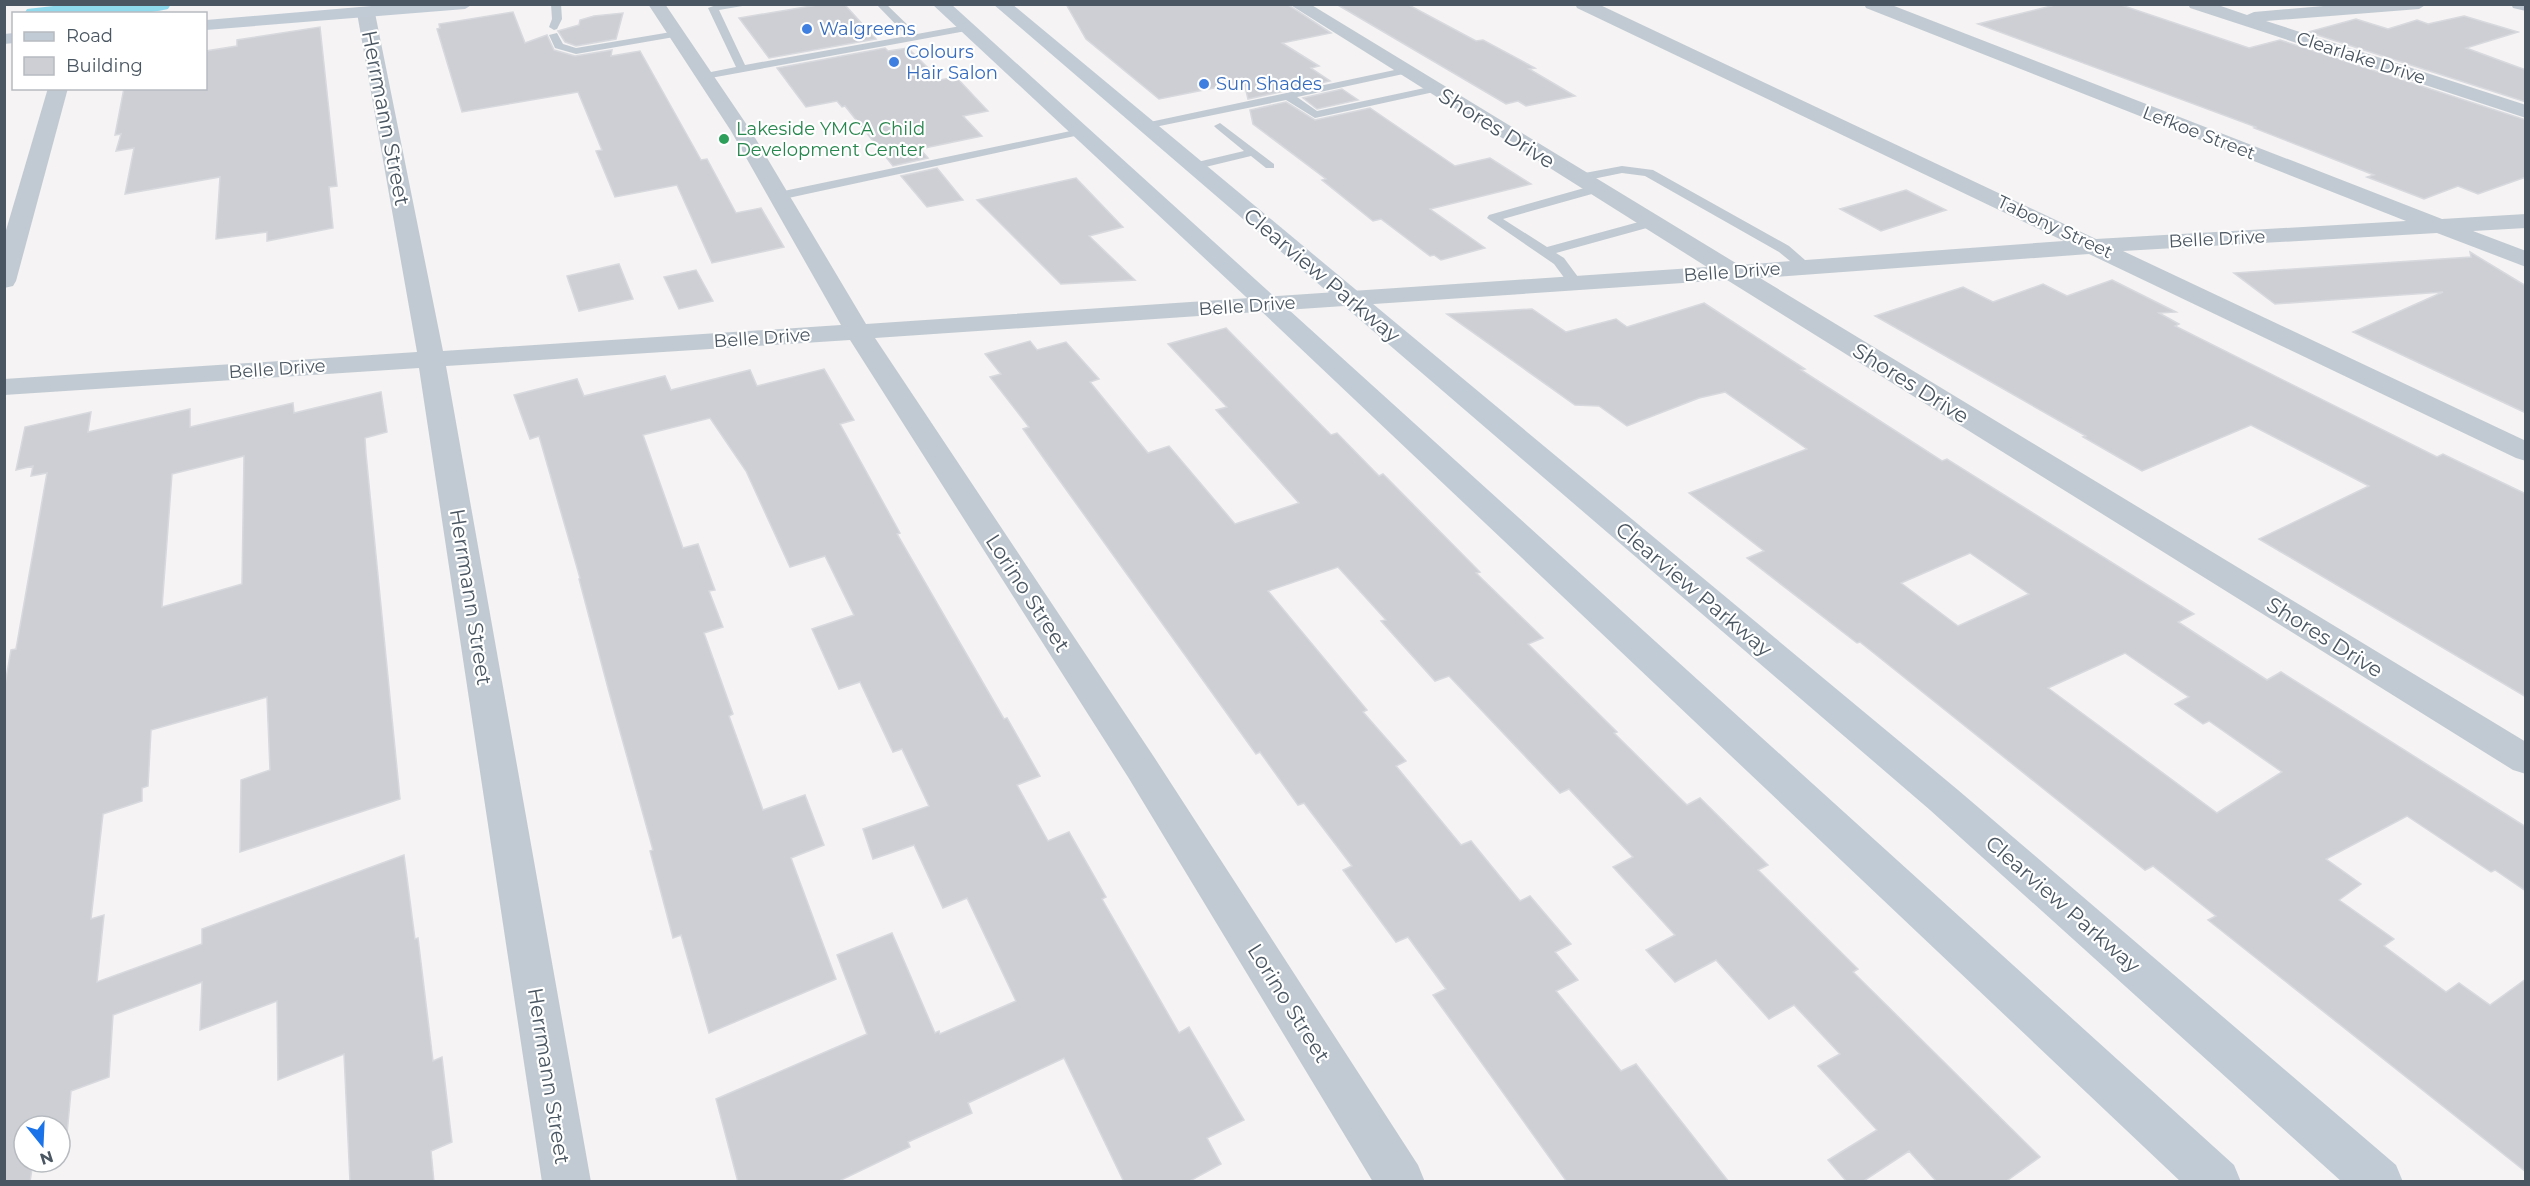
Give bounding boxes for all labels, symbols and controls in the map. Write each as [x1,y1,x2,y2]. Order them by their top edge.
legend [12,12,207,90]
place label: Walgreens [819,18,916,40]
marker: Walgreens [800,22,814,36]
text: Road [66,25,113,47]
street label: Clearlake Drive [2294,27,2428,89]
street label: Herrmann Street [357,28,415,208]
place label: Colours Hair Salon [906,41,998,84]
text: Building [66,55,143,77]
marker: Colours Hair Salon [887,55,901,69]
place label: Sun Shades [1216,73,1322,95]
marker: Sun Shades [1197,77,1211,91]
street label: Shores Drive [1434,82,1560,174]
street label: Lefkoe Street [2139,101,2259,165]
place label: Lakeside YMCA Child Development Center [736,118,925,161]
marker: Lakeside YMCA Child Development Center [717,132,731,146]
street label: Tabony Street [1994,191,2116,263]
street label: Clearview Parkway [1239,202,1406,348]
street label: Belle Drive [2168,225,2266,253]
street label: Belle Drive [1683,258,1781,286]
street label: Belle Drive [1198,292,1296,320]
street label: Belle Drive [713,324,811,352]
street label: Shores Drive [1848,337,1974,429]
street label: Belle Drive [228,355,326,383]
street label: Herrmann Street [445,507,497,687]
street label: Clearview Parkway [1611,516,1778,662]
street label: Lorino Street [981,529,1075,657]
street label: Shores Drive [2262,591,2388,683]
street label: Clearview Parkway [1981,830,2146,978]
street label: Lorino Street [1242,939,1336,1067]
street label: Herrmann Street [523,986,575,1166]
north arrow [12,1114,72,1174]
text: N [37,1147,56,1169]

